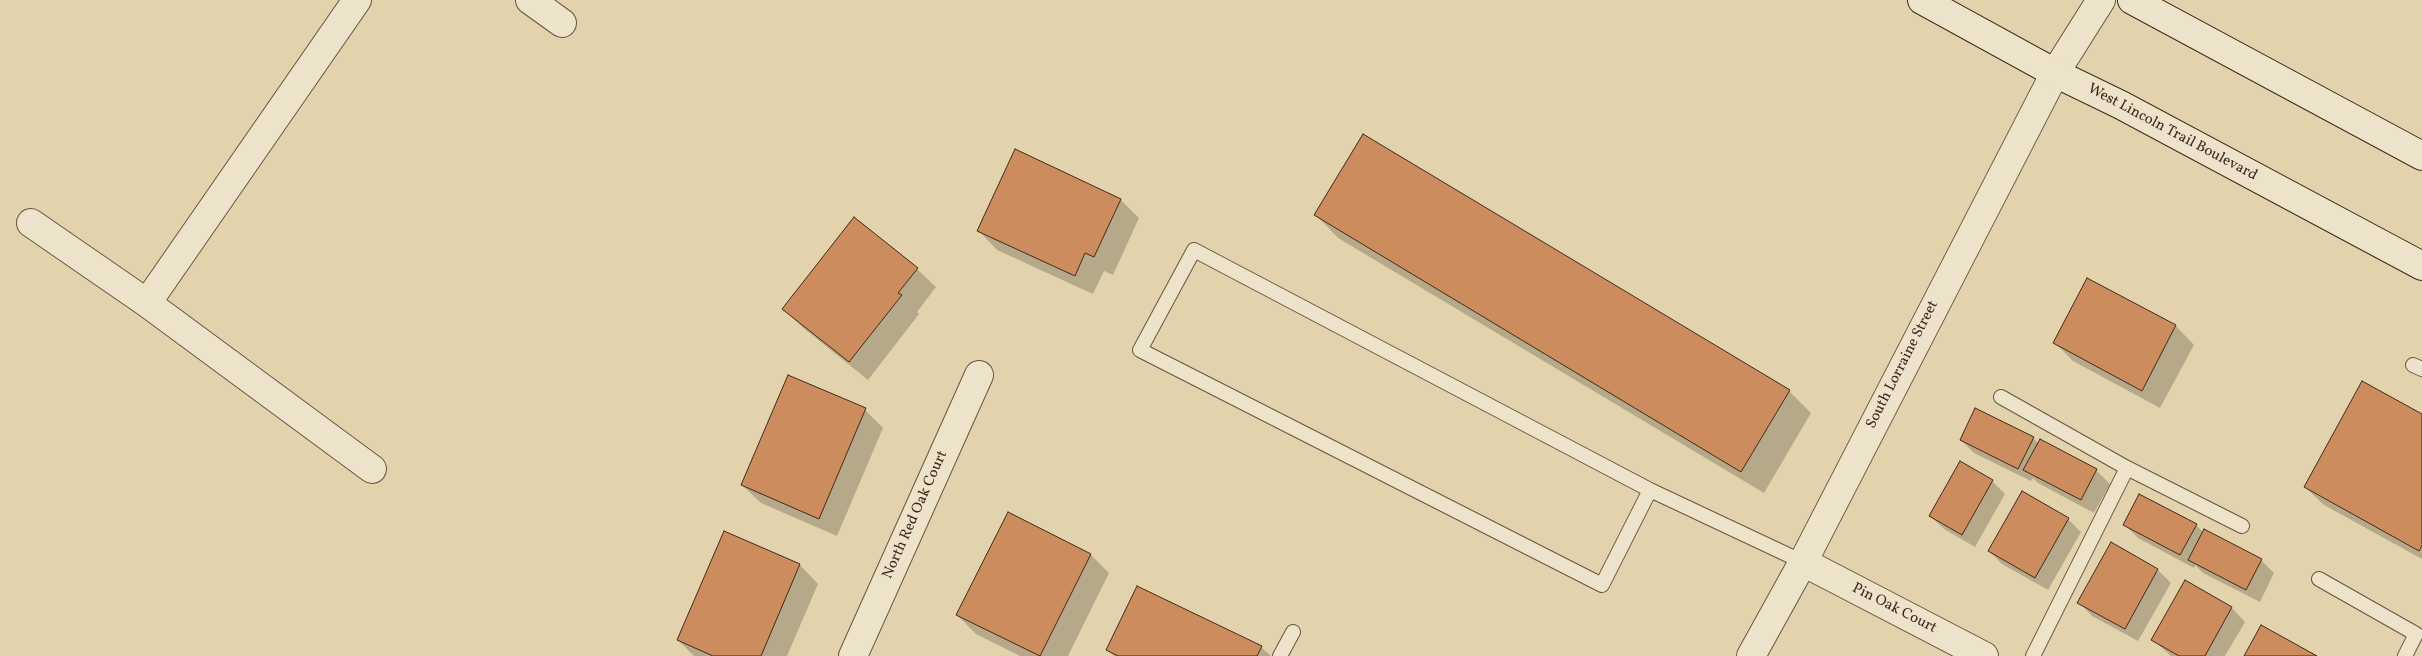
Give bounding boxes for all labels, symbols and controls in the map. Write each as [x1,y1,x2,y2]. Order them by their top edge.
street label: West Lincoln Trail Boulevard [2084,81,2260,185]
street label: South Lorraine Street [1863,298,1943,432]
street label: North Red Oak Court [880,448,952,582]
street label: Pin Oak Court [1849,580,1939,638]

